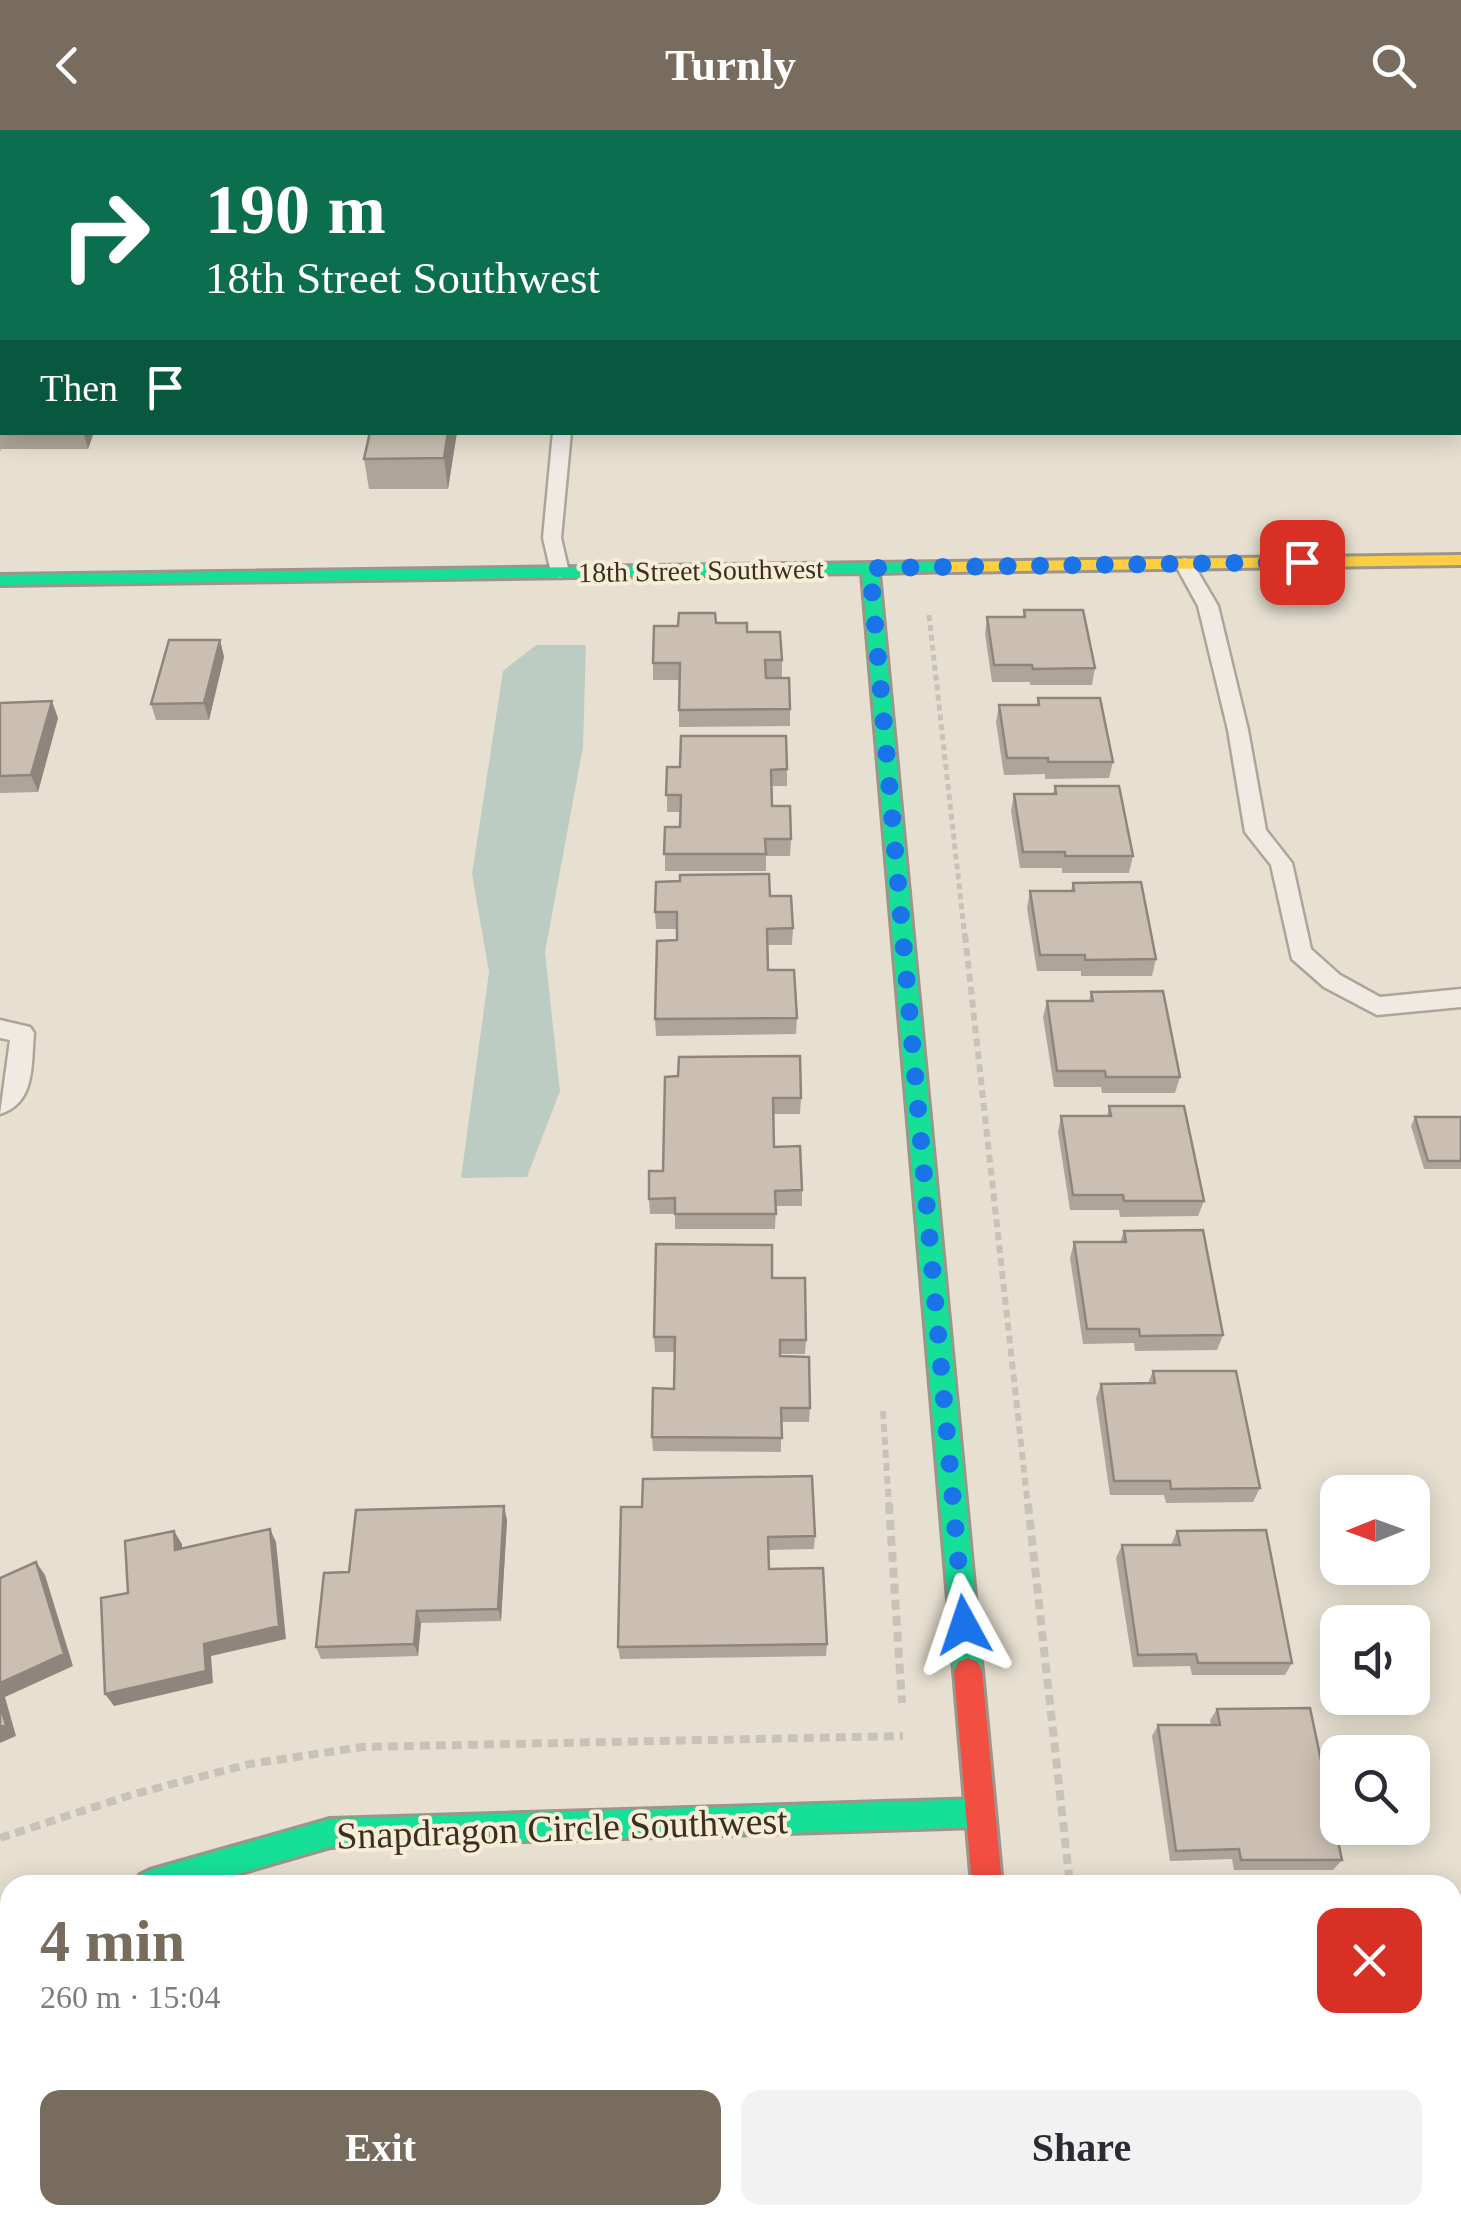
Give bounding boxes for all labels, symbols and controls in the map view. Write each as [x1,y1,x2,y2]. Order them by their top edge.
icon: back [40,38,95,93]
icon: search [1366,38,1421,93]
text: Turnly [665,40,796,90]
icon: right [40,170,170,300]
text: 190 m [205,171,386,248]
text: 18th Street Southwest [205,253,600,303]
icon: arrive [138,360,193,415]
text: Then [40,367,118,409]
pin [1260,520,1345,605]
icon: arrive [1275,535,1330,590]
street label: 18th Street Southwest [578,553,824,588]
north arrow [1320,1475,1430,1585]
map controls [1320,1475,1430,1845]
position arrow [912,1573,1016,1677]
button: sound [1320,1605,1430,1715]
button: search [1320,1735,1430,1845]
street label: Snapdragon Circle Southwest [336,1799,789,1857]
text: 4 min [40,1908,185,1974]
button: close [1317,1908,1422,2013]
text: 260 m · 15:04 [40,1979,220,2015]
button: Exit [40,2090,721,2205]
button: Share [741,2090,1422,2205]

